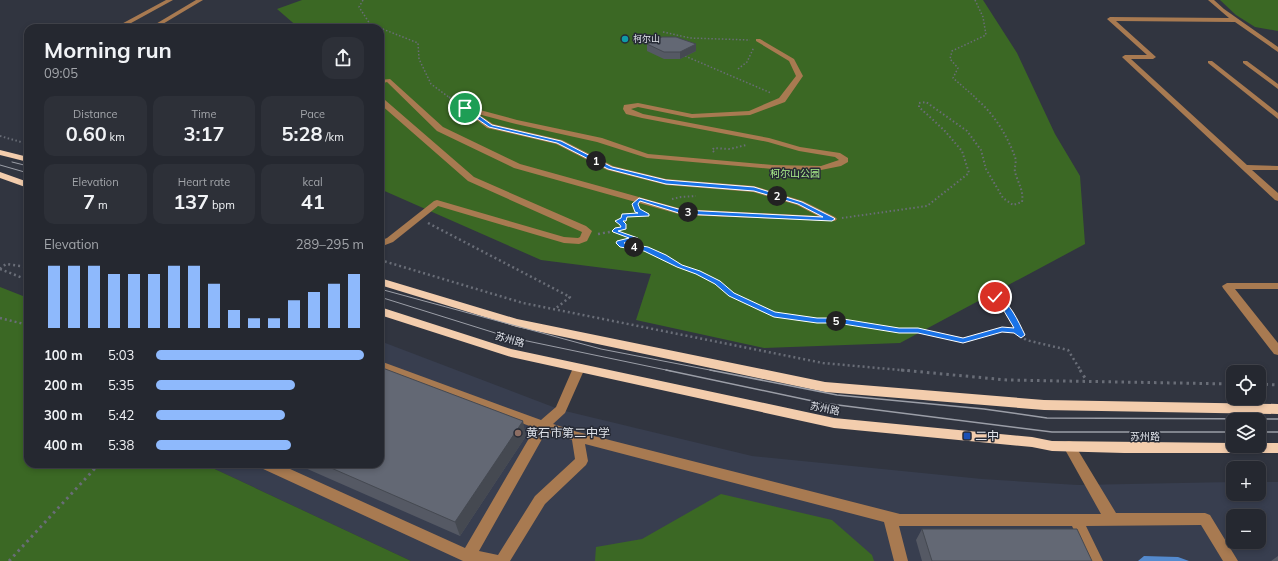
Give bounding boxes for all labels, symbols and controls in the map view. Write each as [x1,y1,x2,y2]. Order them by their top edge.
place label: 柯尔山 [633,33,660,44]
marker: 柯尔山 [620,34,630,44]
text: Morning run [44,36,172,64]
button: share [322,37,364,79]
text: 09:05 [44,65,78,81]
pin [448,91,482,125]
icon: arrive [454,97,476,119]
text: Distance [73,107,118,121]
text: Time [192,107,216,121]
text: Pace [300,107,325,121]
text: 0.60 [66,121,107,146]
text: 3:17 [184,121,224,146]
text: 5:28 [282,121,322,146]
text: km [107,130,125,144]
text: /km [322,130,344,144]
pin: 1 [586,151,606,171]
text: 1 [593,154,599,168]
park label: 柯尔山公园 [770,167,820,180]
text: Elevation [72,175,119,189]
text: Heart rate [178,175,230,189]
text: kcal [303,175,323,189]
pin: 2 [767,186,787,206]
text: 7 [83,189,95,214]
text: 137 [173,189,209,214]
text: 41 [301,189,325,214]
text: 2 [774,189,780,203]
text: m [95,198,108,212]
text: bpm [209,198,235,212]
pin: 3 [678,202,698,222]
text: 3 [685,205,691,219]
text: Elevation [44,236,99,252]
text: 289–295 m [296,236,364,252]
pin: 4 [624,237,644,257]
text: 4 [631,240,637,254]
pin [978,280,1012,314]
icon: check [984,286,1006,308]
pin: 5 [826,311,846,331]
text: 5 [833,314,839,328]
street label: 苏州路 [494,329,526,350]
text: 100 m [44,347,83,363]
text: 5:03 [108,347,134,363]
map controls [1226,365,1266,549]
button: locate [1226,365,1266,405]
text: 200 m [44,377,83,393]
text: 5:35 [108,377,134,393]
street label: 苏州路 [809,399,841,418]
text: 300 m [44,407,83,423]
text: 5:42 [108,407,134,423]
button: layers [1226,413,1266,453]
place label: 黄石市第二中学 [526,425,610,440]
marker: 黄石市第二中学 [513,428,523,438]
place label: 二中 [975,428,999,443]
street label: 苏州路 [1130,430,1160,443]
marker: 二中 [962,431,972,441]
text: 400 m [44,437,83,453]
text: 5:38 [108,437,134,453]
button: + [1226,461,1266,501]
button: − [1226,509,1266,549]

